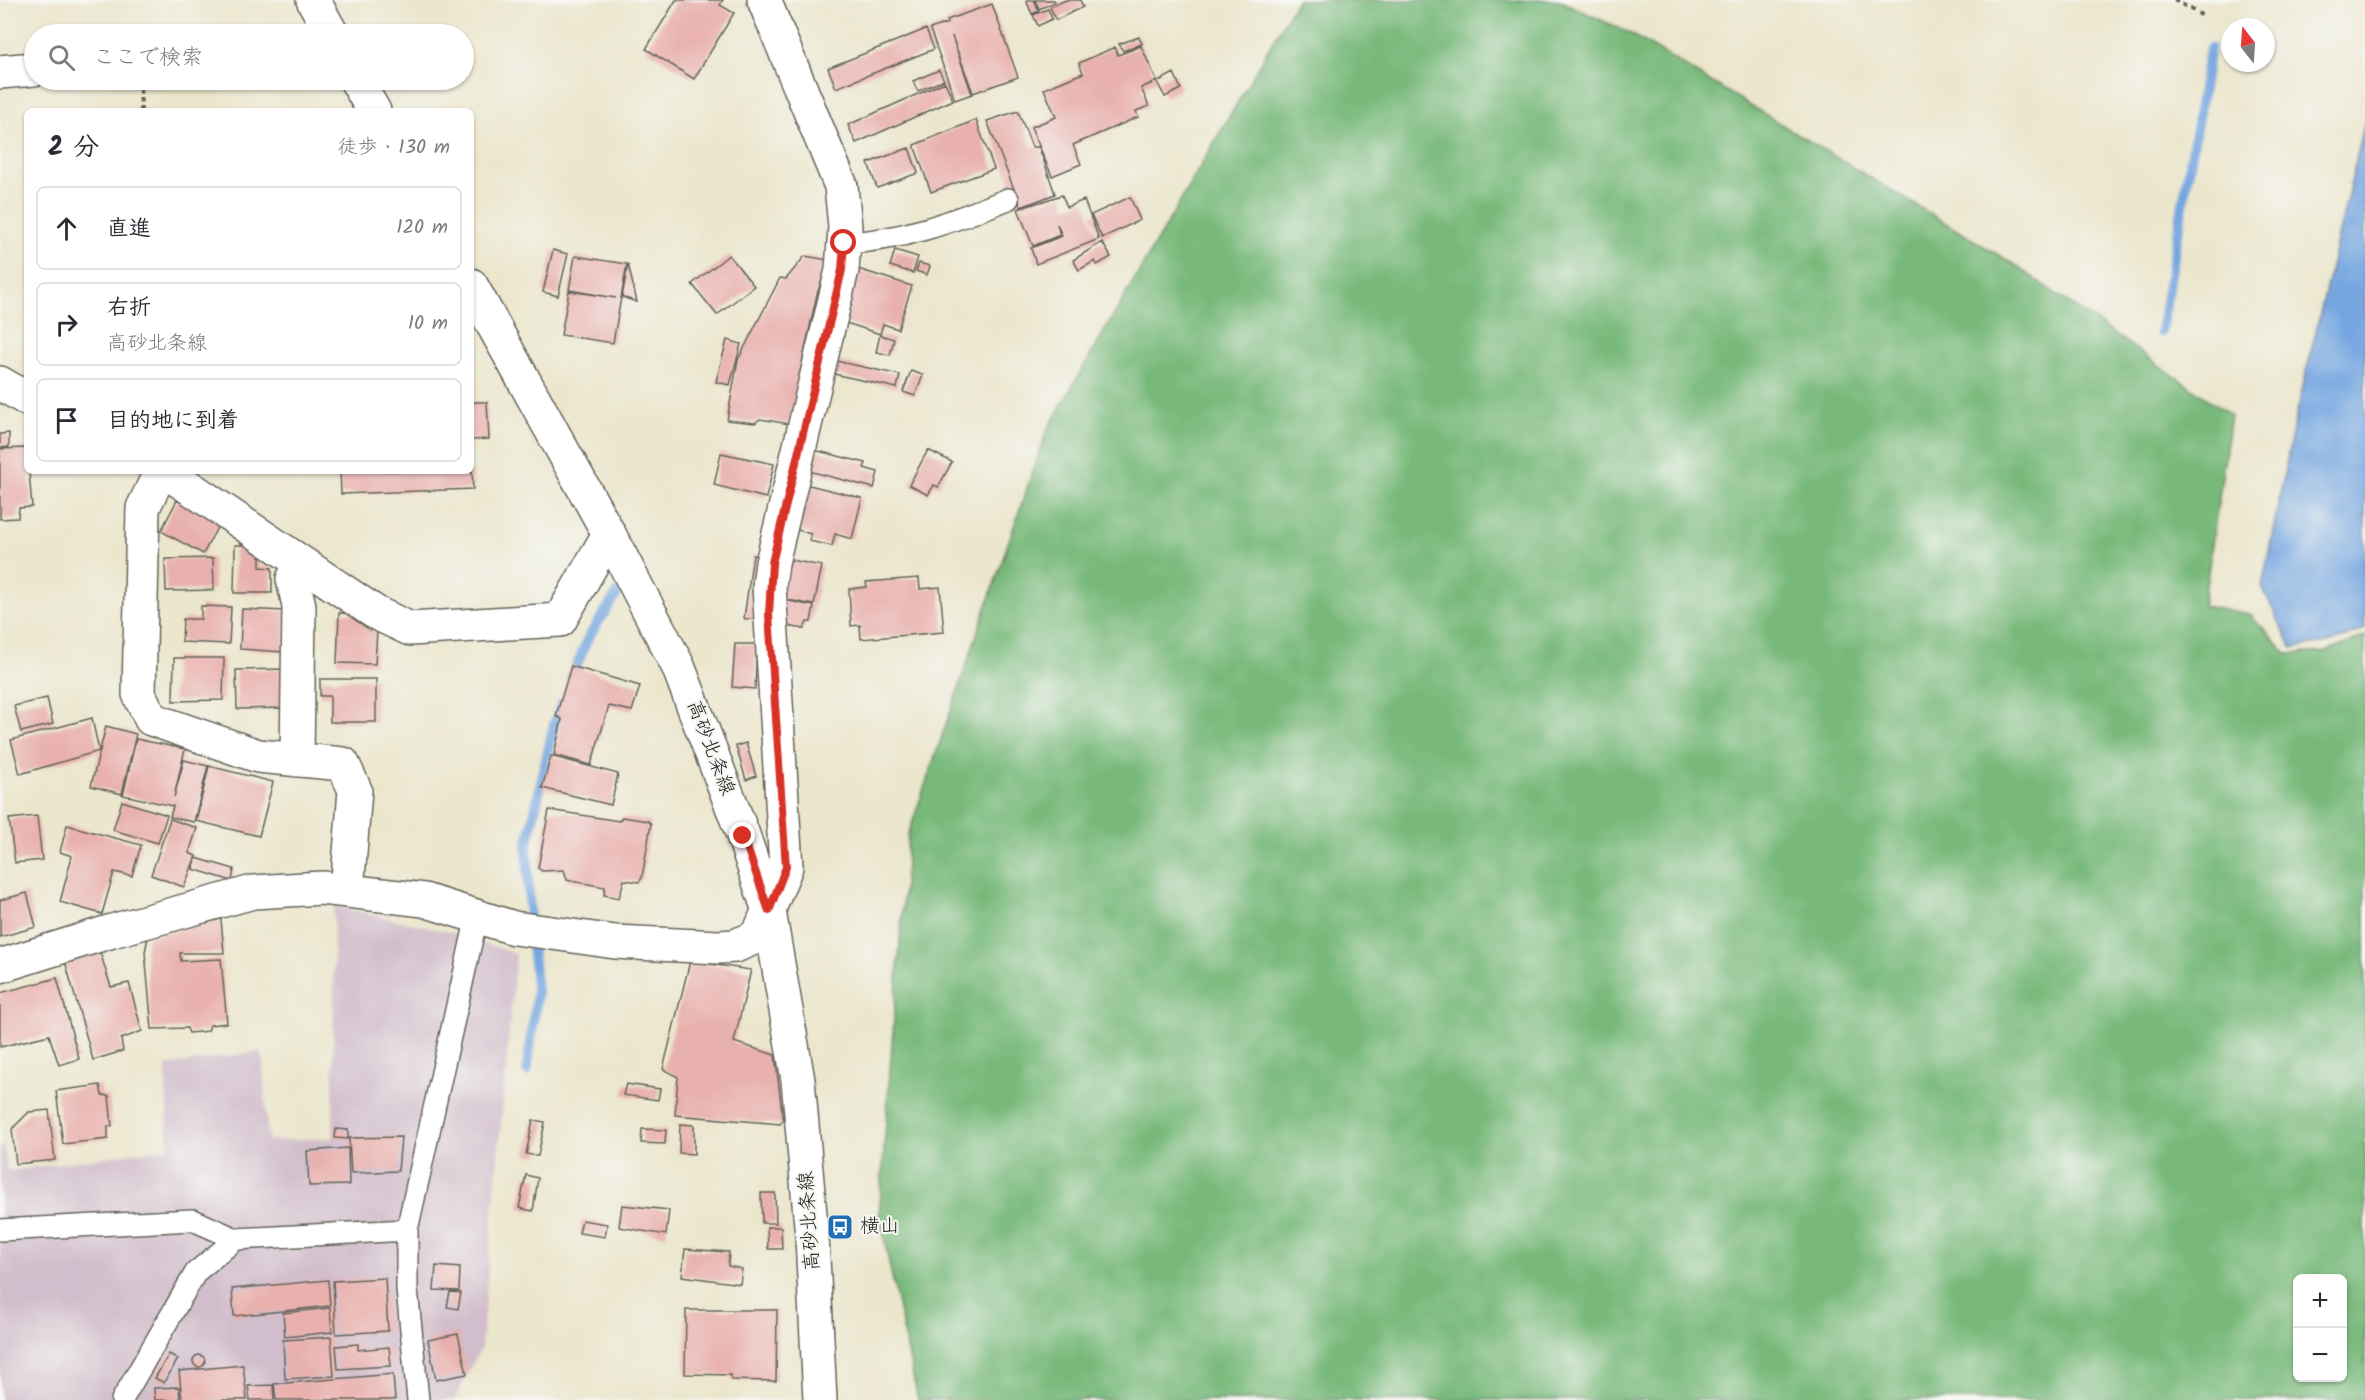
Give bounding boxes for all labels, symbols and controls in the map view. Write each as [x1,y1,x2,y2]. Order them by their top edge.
north arrow [2221,18,2275,72]
search box [24,24,474,90]
icon: search [45,41,78,74]
text: ここで検索 [93,41,203,76]
text: 2 分 [48,127,99,169]
text: 徒歩 · 130 m [338,132,450,164]
icon: ahead [50,212,83,245]
text: 直進 [107,212,151,247]
text: 120 m [396,212,448,244]
route start [830,229,856,255]
text: 右折 [107,291,151,326]
icon: right [50,308,83,341]
text: 10 m [408,308,448,340]
text: 高砂北条線 [107,328,207,360]
icon: arrive [50,404,83,437]
text: 目的地に到着 [107,404,239,439]
street label: 高砂北条線 [677,696,743,800]
route end [729,822,755,848]
street label: 高砂北条線 [791,1170,829,1272]
place label: 横山 [860,1211,900,1243]
bus stop icon: 横山 [825,1212,855,1242]
map controls [2293,1274,2347,1382]
button: + [2293,1274,2347,1328]
button: − [2293,1328,2347,1382]

